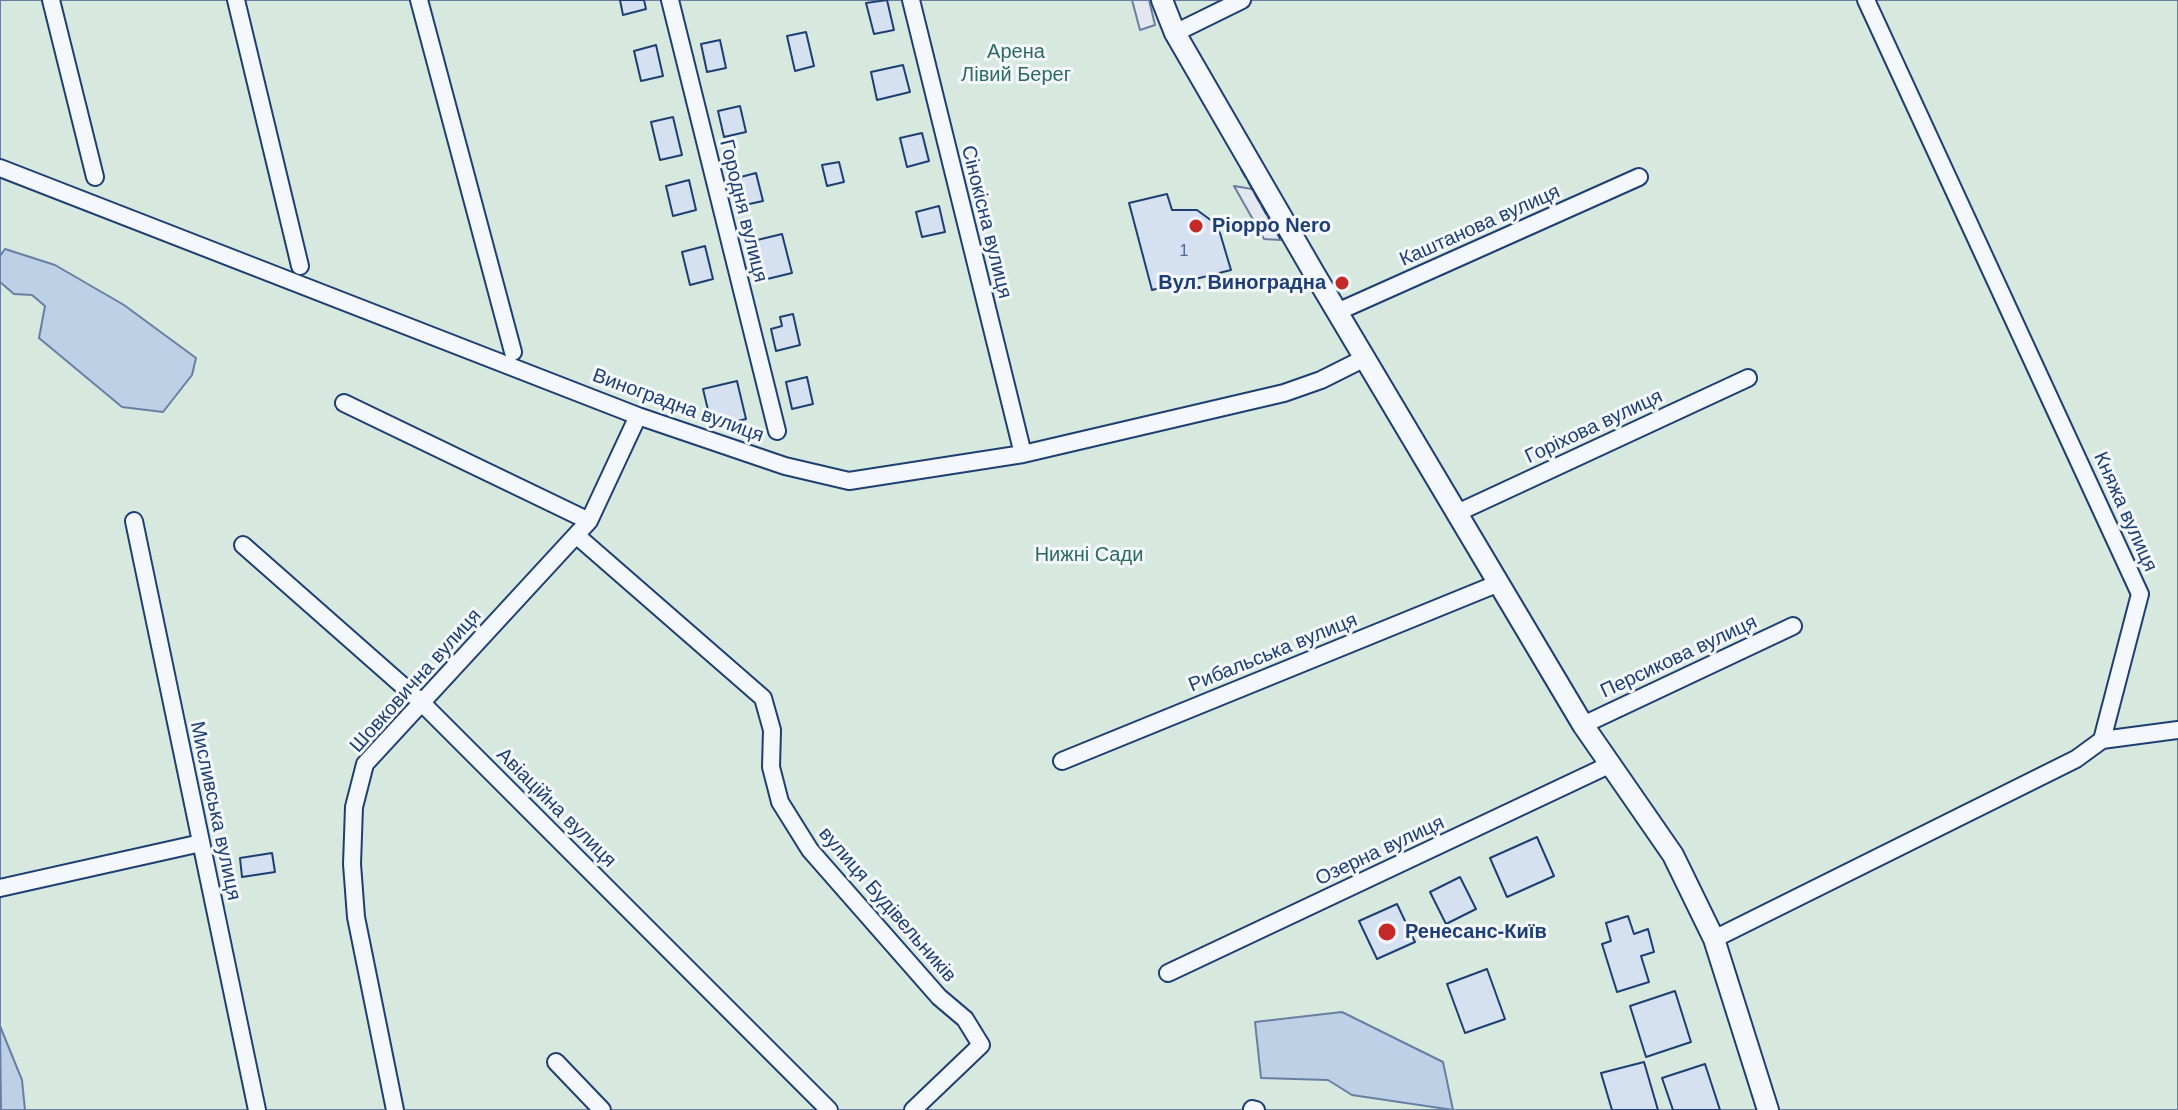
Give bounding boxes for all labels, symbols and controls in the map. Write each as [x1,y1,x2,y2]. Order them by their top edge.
park label: Арена Лівий Берег [961,40,1071,87]
street label: Городня вулиця [714,137,772,285]
street label: Сінокісна вулиця [955,143,1017,301]
street label: Каштанова вулиця [1396,180,1564,272]
place label: Pioppo Nero [1212,214,1331,238]
marker: Pioppo Nero [1187,217,1205,235]
house number: 1 [1180,242,1188,262]
place label: Вул. Виноградна [1158,271,1326,295]
marker: Вул. Виноградна [1333,274,1351,292]
street label: Виноградна вулиця [589,364,767,448]
street label: Горіхова вулиця [1521,385,1667,469]
street label: Княжа вулиця [2088,448,2162,576]
park label: Нижні Сади [1035,543,1143,567]
street label: Шовковична вулиця [345,604,487,758]
street label: Рибальська вулиця [1185,608,1361,698]
street label: Персикова вулиця [1597,610,1761,704]
street label: Мисливська вулиця [184,719,246,903]
street label: Авіаційна вулиця [491,743,621,873]
street label: Озерна вулиця [1312,811,1448,891]
street label: вулиця Будівельників [813,823,961,987]
place label: Ренесанс-Київ [1405,920,1547,944]
marker: Ренесанс-Київ [1376,921,1398,943]

